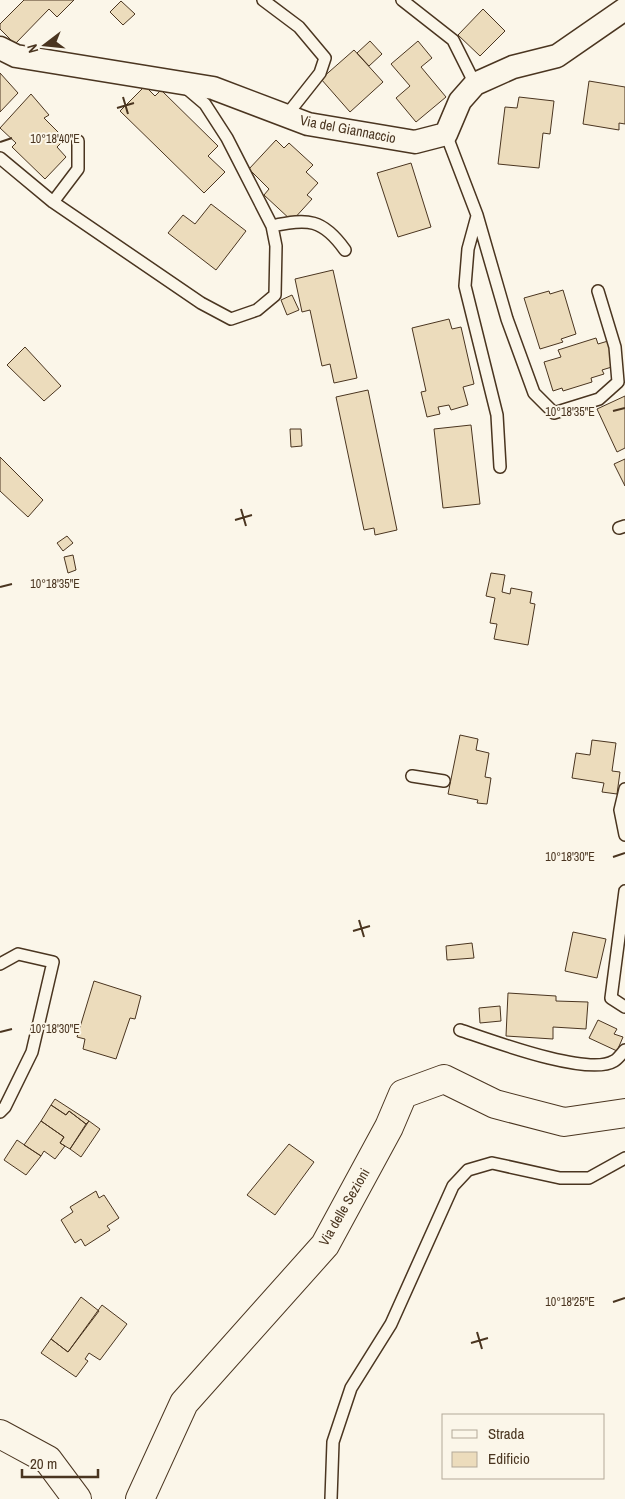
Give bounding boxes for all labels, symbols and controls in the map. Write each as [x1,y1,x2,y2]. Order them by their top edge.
north arrow [20,20,70,70]
text: N [23,42,42,55]
street label: Via del Giannaccio [298,111,398,147]
text: 10°18'40"E [30,131,80,147]
text: 10°18'35"E [545,404,595,420]
text: 10°18'35"E [30,576,80,592]
text: 10°18'30"E [545,849,595,865]
text: 10°18'30"E [30,1021,80,1037]
street label: Via delle Sezioni [315,1165,373,1249]
text: 10°18'25"E [545,1294,595,1310]
legend [442,1414,605,1479]
text: Strada [488,1423,524,1444]
scale bar [22,1446,99,1478]
text: Edificio [488,1448,530,1469]
text: 20 m [30,1453,57,1474]

